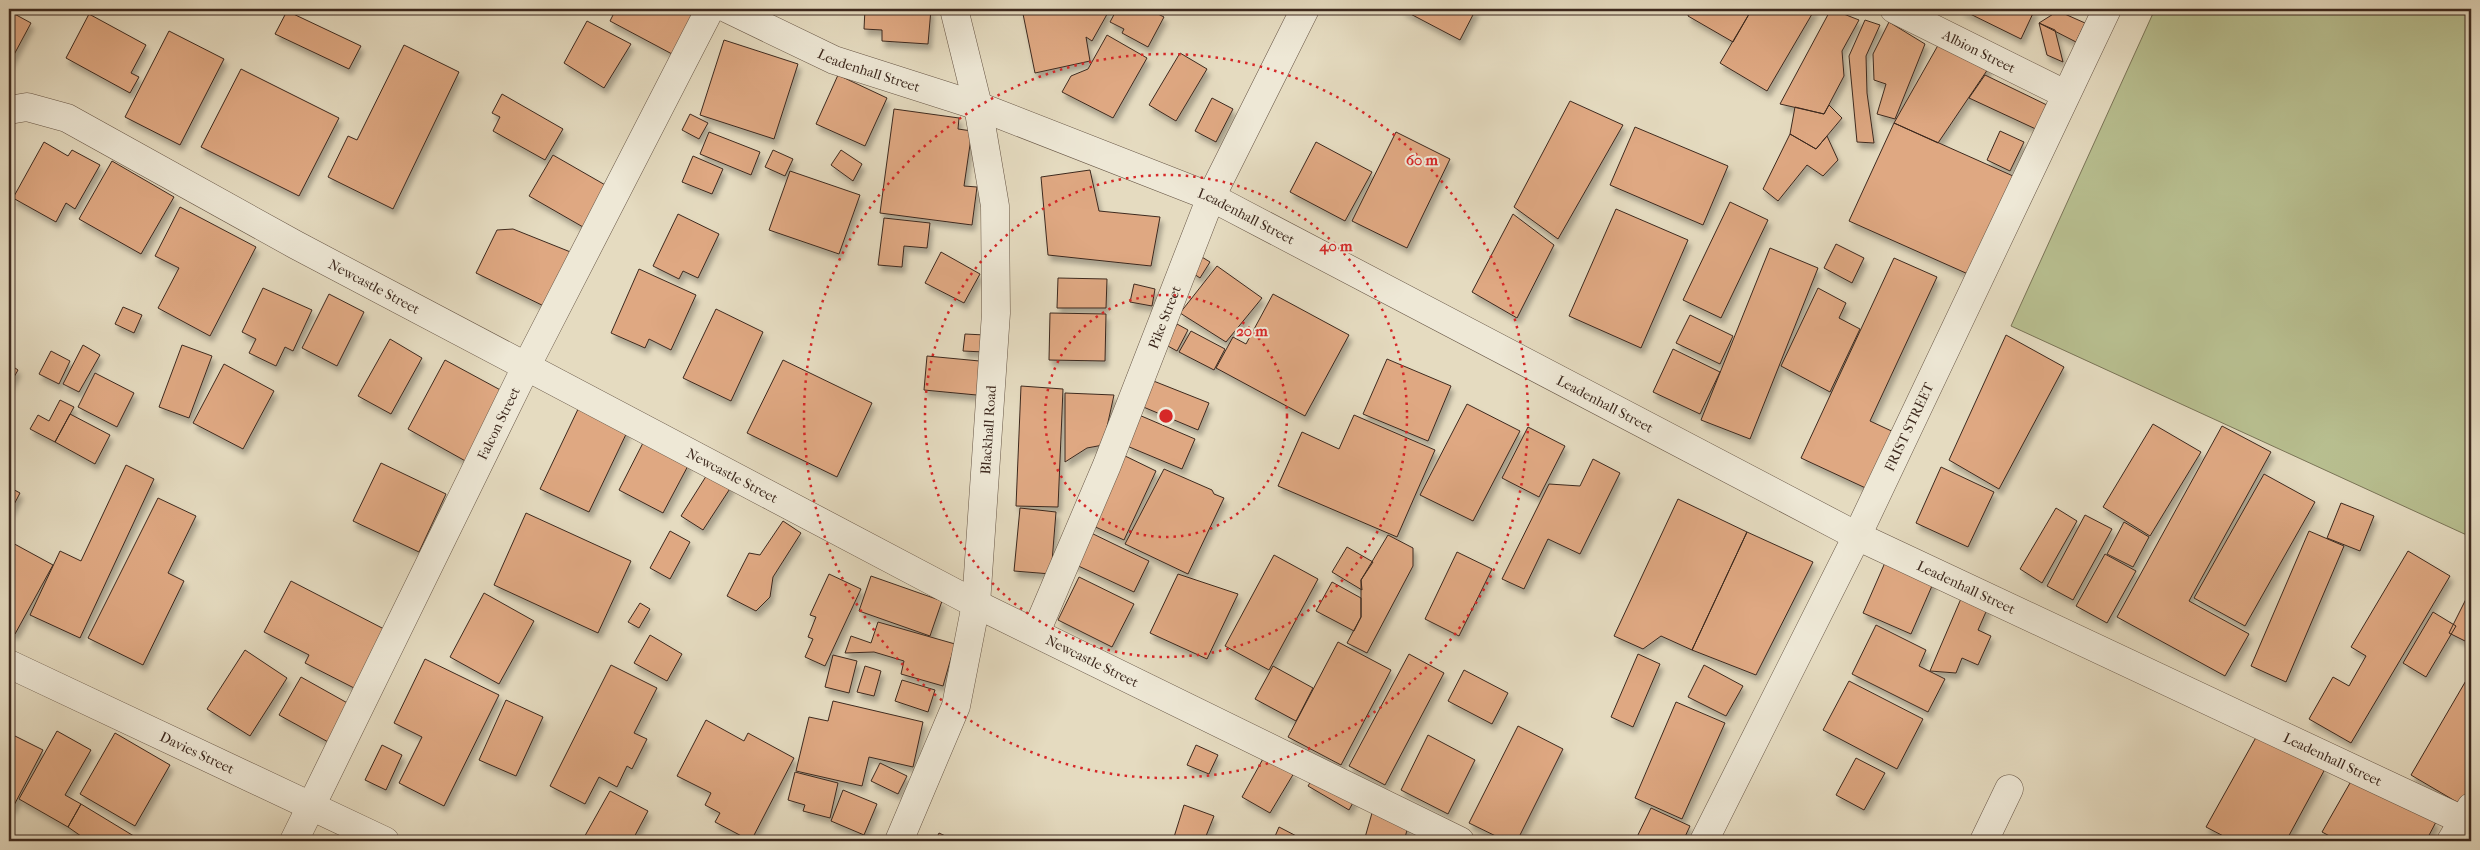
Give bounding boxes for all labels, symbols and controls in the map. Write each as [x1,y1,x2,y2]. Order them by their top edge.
street label: Albion Street [1939,26,2018,77]
street label: Leadenhall Street [815,45,922,95]
text: 60 m [1406,151,1439,169]
street label: Leadenhall Street [1195,184,1298,248]
text: 40 m [1319,237,1353,255]
street label: Newcastle Street [326,255,423,317]
street label: Pike Street [1144,283,1184,351]
text: 20 m [1236,322,1268,340]
street label: Leadenhall Street [1554,371,1656,436]
street label: FRIST STREET [1880,379,1937,474]
street label: Falcon Street [473,384,523,463]
street label: Blackhall Road [976,384,1000,475]
centre of rings [1157,407,1175,425]
street label: Newcastle Street [684,444,781,506]
street label: Leadenhall Street [1914,557,2018,618]
street label: Newcastle Street [1043,631,1141,691]
street label: Davies Street [157,728,237,777]
street label: Leadenhall Street [2281,729,2385,790]

